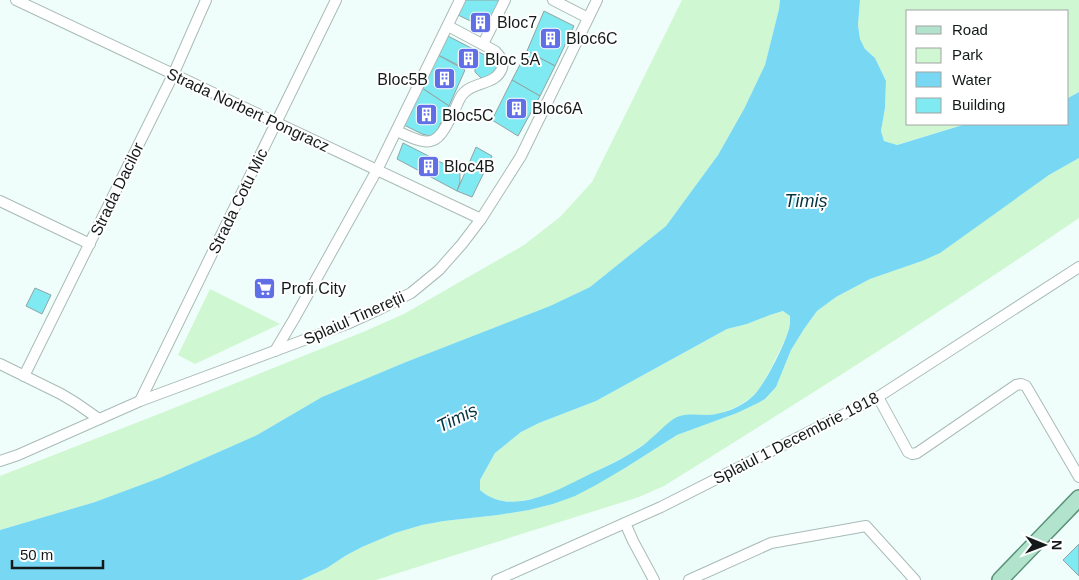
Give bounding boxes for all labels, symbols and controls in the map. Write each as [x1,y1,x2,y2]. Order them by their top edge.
building icon: Bloc7 [469,10,493,34]
legend [906,10,1069,125]
place label: Bloc7 [497,14,537,31]
text: Road [952,21,988,38]
building icon: Bloc6C [538,26,562,50]
place label: Bloc6C [566,30,618,47]
text: Park [952,46,983,63]
building icon: Bloc 5A [457,47,481,71]
place label: Bloc 5A [485,51,540,68]
street label: Strada Norbert Pongracz [164,65,332,155]
building icon: Bloc5B [432,67,456,91]
place label: Bloc5B [377,71,428,88]
text: Water [952,71,991,88]
building icon: Bloc6A [504,96,528,120]
text: Building [952,96,1005,113]
place label: Bloc6A [532,100,583,117]
building icon: Bloc5C [414,103,438,127]
place label: Bloc5C [442,107,494,124]
street label: Strada Dacilor [87,139,147,238]
street label: Strada Cotu Mic [205,146,271,256]
building icon: Bloc4B [416,154,440,178]
place label: Bloc4B [444,158,495,175]
water label: Timiș [785,191,827,211]
supermarket icon: Profi City [253,276,277,300]
place label: Profi City [281,280,346,297]
street label: Splaiul Tinereții [301,288,407,348]
street label: Splaiul 1 Decembrie 1918 [711,389,882,487]
water label: Timiș [433,400,481,436]
north arrow [1019,520,1069,570]
scale bar [12,538,104,570]
text: N [1049,540,1065,550]
text: 50 m [20,546,53,563]

